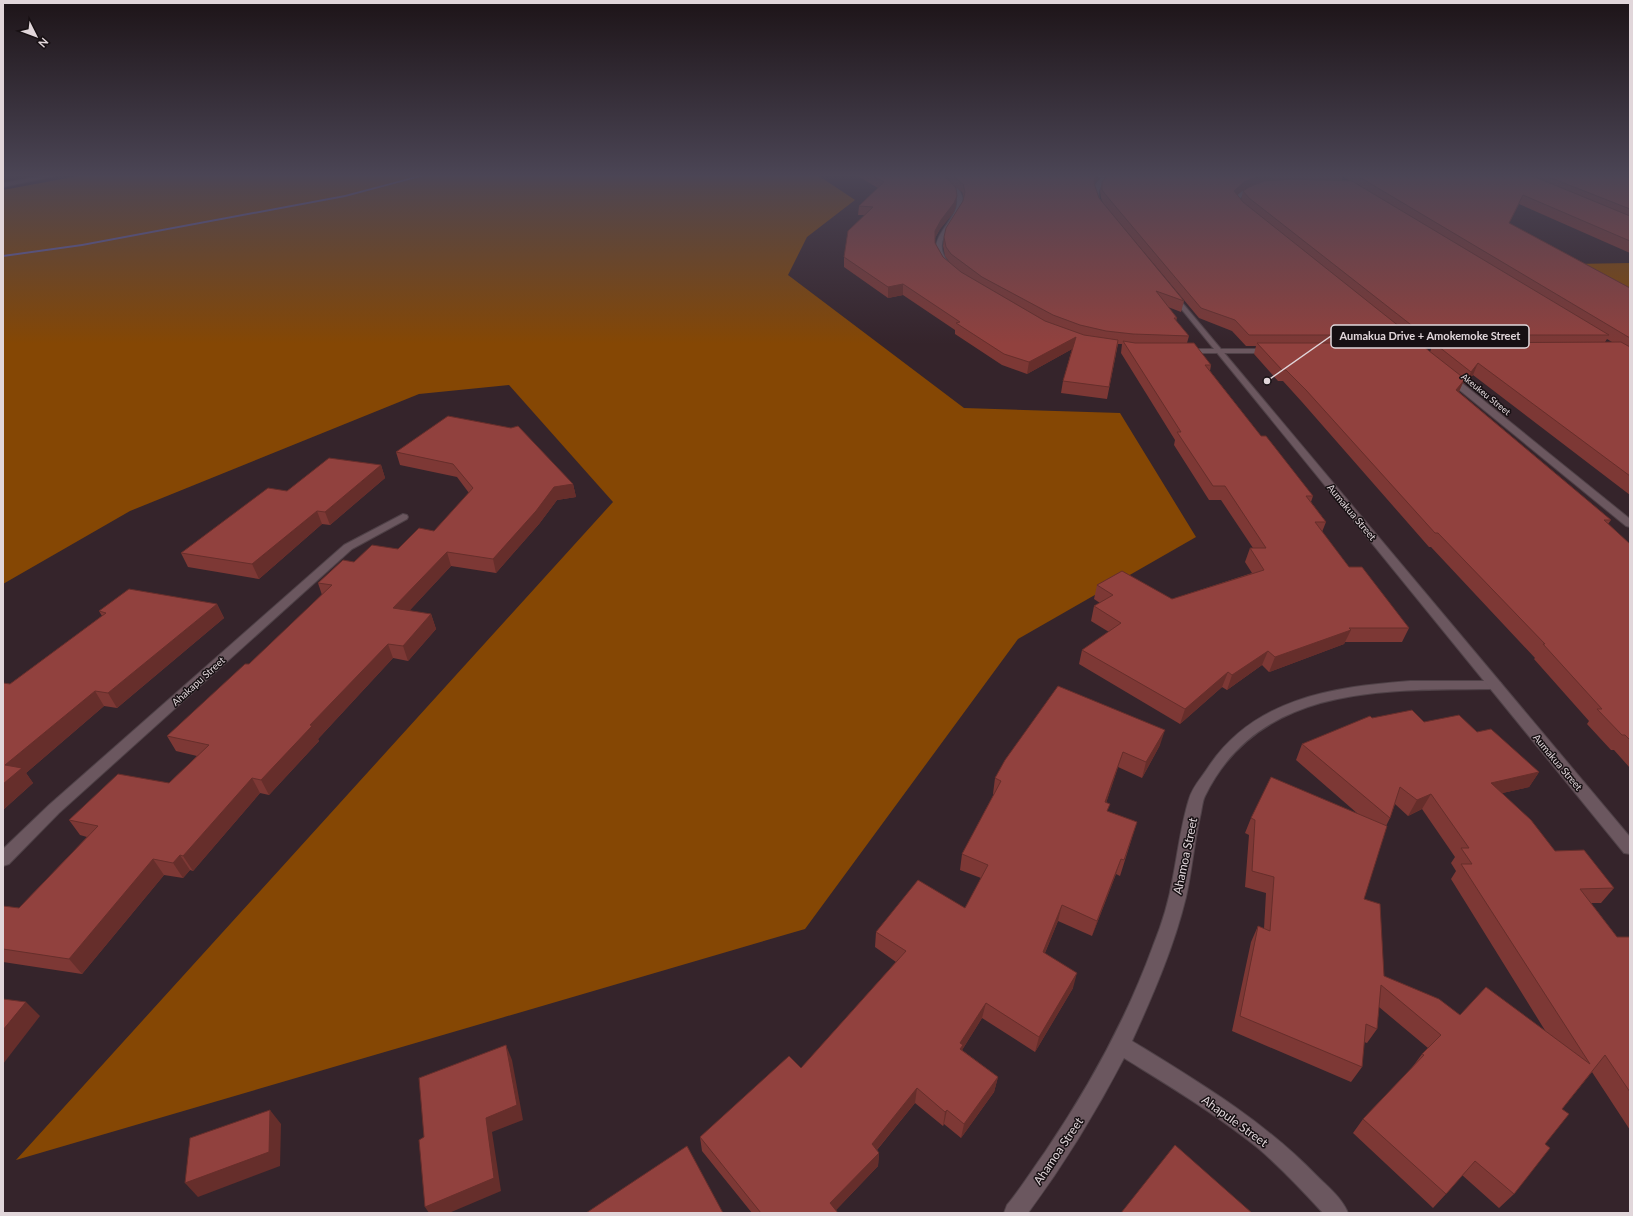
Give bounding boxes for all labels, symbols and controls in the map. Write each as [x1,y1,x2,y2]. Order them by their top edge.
north arrow [16,16,56,56]
text: N [36,36,51,51]
callout: Aumakua Drive + Amokemoke Street [1331,325,1529,348]
text: Aumakua Drive + Amokemoke Street [1339,329,1521,342]
street label: Akeukeu Street [1459,371,1513,418]
street label: Aumakua Street [1325,481,1379,543]
street label: Ahakapu Street [169,654,227,708]
street label: Aumakua Street [1531,731,1585,793]
street label: Ahamoa Street [1170,816,1201,896]
street label: Ahapule Street [1199,1092,1272,1150]
street label: Ahamoa Street [1030,1114,1086,1188]

